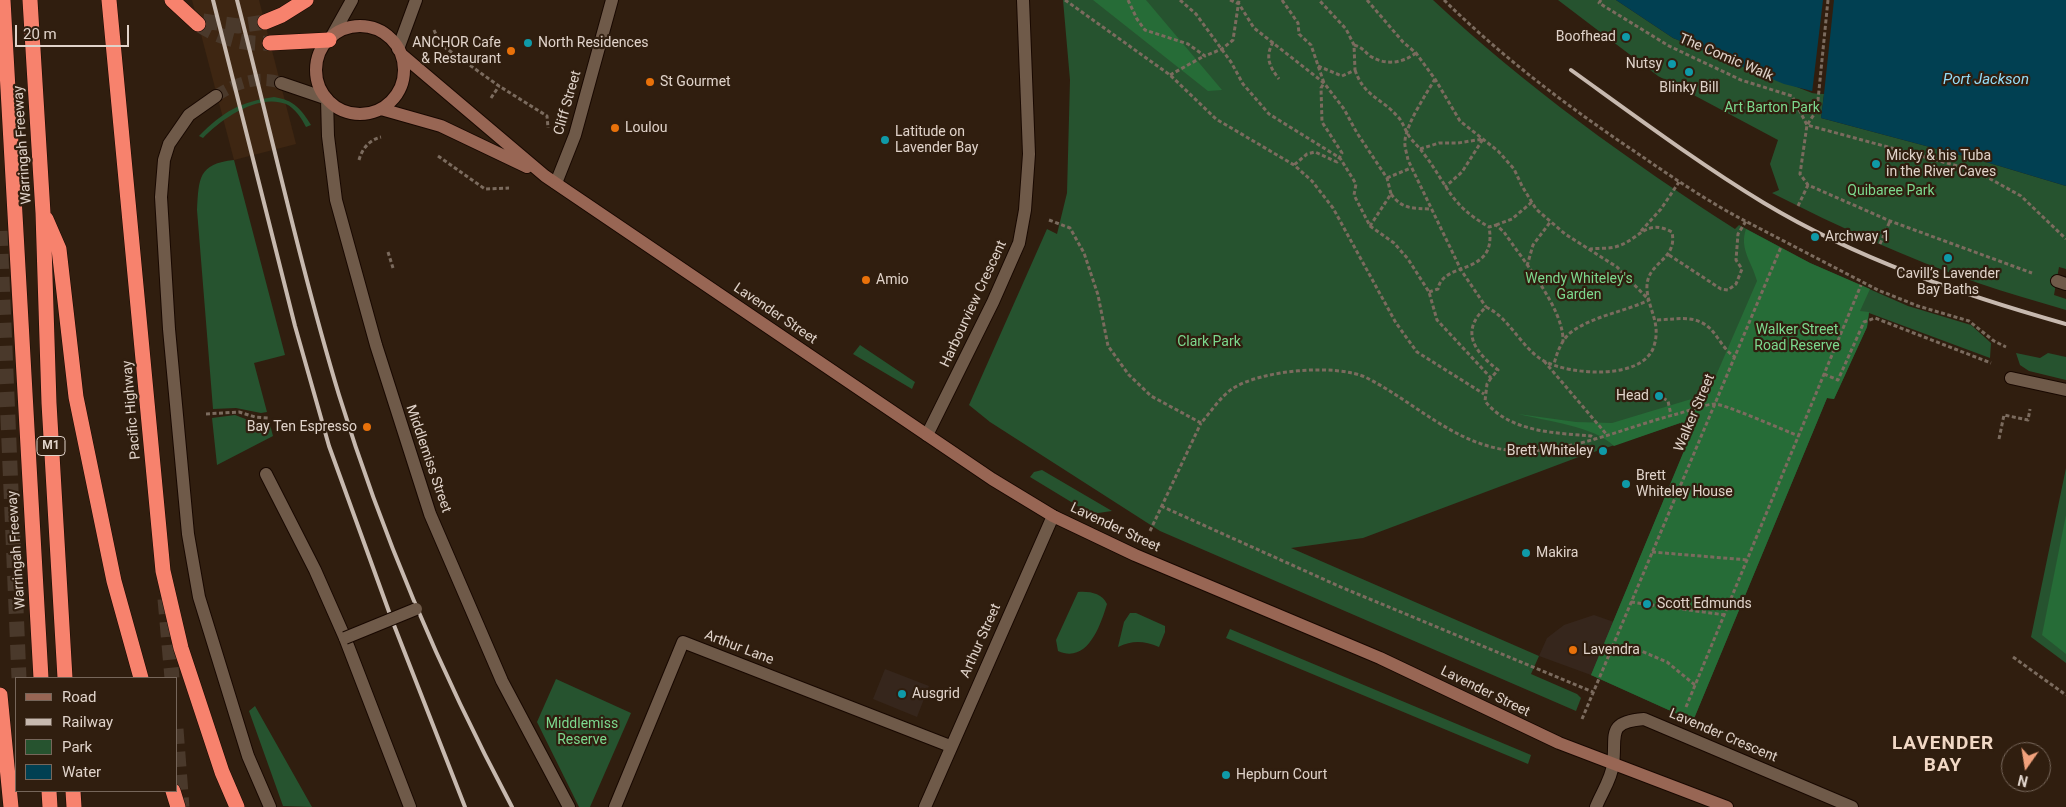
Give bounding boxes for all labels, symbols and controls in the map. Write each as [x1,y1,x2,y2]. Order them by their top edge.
scale bar [18,15,131,47]
text: 20 m [23,25,57,43]
place label: Boofhead [1556,29,1616,45]
marker: Boofhead [1620,31,1632,43]
street label: The Comic Walk [1676,31,1776,85]
place label: ANCHOR Cafe & Restaurant [412,35,501,68]
place label: North Residences [538,35,649,51]
marker: North Residences [522,37,534,49]
marker: ANCHOR Cafe & Restaurant [505,45,517,57]
place label: Nutsy [1626,56,1662,72]
marker: Nutsy [1666,58,1678,70]
marker: Blinky Bill [1683,66,1695,78]
street label: Cliff Street [551,69,585,137]
water label: Port Jackson [1943,71,2029,89]
place label: St Gourmet [660,74,731,90]
marker: St Gourmet [644,76,656,88]
place label: Blinky Bill [1659,80,1719,96]
street label: Warringah Freeway [10,85,36,205]
park label: Art Barton Park [1724,100,1820,116]
place label: Loulou [625,120,667,136]
marker: Loulou [609,122,621,134]
place label: Latitude on Lavender Bay [895,124,978,156]
marker: Latitude on Lavender Bay [879,134,891,146]
place label: Micky & his Tuba in the River Caves [1886,148,1996,180]
marker: Micky & his Tuba in the River Caves [1870,158,1882,170]
park label: Quibaree Park [1847,183,1935,199]
place label: Archway 1 [1825,229,1890,245]
marker: Archway 1 [1809,231,1821,243]
street label: Harbourview Crescent [937,238,1011,370]
marker: Cavill’s Lavender Bay Baths [1942,252,1954,264]
place label: Cavill’s Lavender Bay Baths [1896,266,2000,298]
park label: Wendy Whiteley's Garden [1525,271,1633,304]
place label: Amio [876,272,909,288]
marker: Amio [860,274,872,286]
street label: Lavender Street [730,280,820,348]
park label: Walker Street Road Reserve [1754,322,1840,354]
park label: Clark Park [1177,334,1241,350]
street label: Pacific Highway [119,360,145,460]
street label: Walker Street [1671,372,1719,454]
place label: Head [1616,388,1649,404]
marker: Head [1653,390,1665,402]
street label: Middlemiss Street [402,403,454,515]
place label: Bay Ten Espresso [247,419,357,435]
marker: Bay Ten Espresso [361,421,373,433]
road number: M1 [37,436,65,456]
place label: Brett Whiteley [1507,443,1593,459]
marker: Brett Whiteley [1597,445,1609,457]
place label: Brett Whiteley House [1636,468,1733,501]
marker: Brett Whiteley House [1620,478,1632,490]
street label: Warringah Freeway [4,490,30,610]
street label: Lavender Street [1067,500,1163,556]
place label: Makira [1536,545,1578,561]
marker: Makira [1520,547,1532,559]
place label: Scott Edmunds [1657,596,1752,612]
marker: Scott Edmunds [1641,598,1653,610]
street label: Arthur Street [957,601,1005,681]
street label: Arthur Lane [702,627,776,669]
place label: Lavendra [1583,642,1640,658]
marker: Lavendra [1567,644,1579,656]
street label: Lavender Street [1438,663,1532,721]
legend [15,677,178,792]
place label: Ausgrid [912,686,960,702]
text: Road [62,688,96,706]
marker: Ausgrid [896,688,908,700]
street label: Lavender Crescent [1666,706,1780,766]
text: Railway [62,713,113,731]
park label: Middlemiss Reserve [546,716,618,749]
district label: LAVENDER BAY [1891,733,1995,777]
text: Park [62,738,92,756]
north arrow [2001,742,2051,792]
text: Water [62,763,101,781]
place label: Hepburn Court [1236,767,1327,783]
marker: Hepburn Court [1220,769,1232,781]
text: N [2016,772,2029,790]

